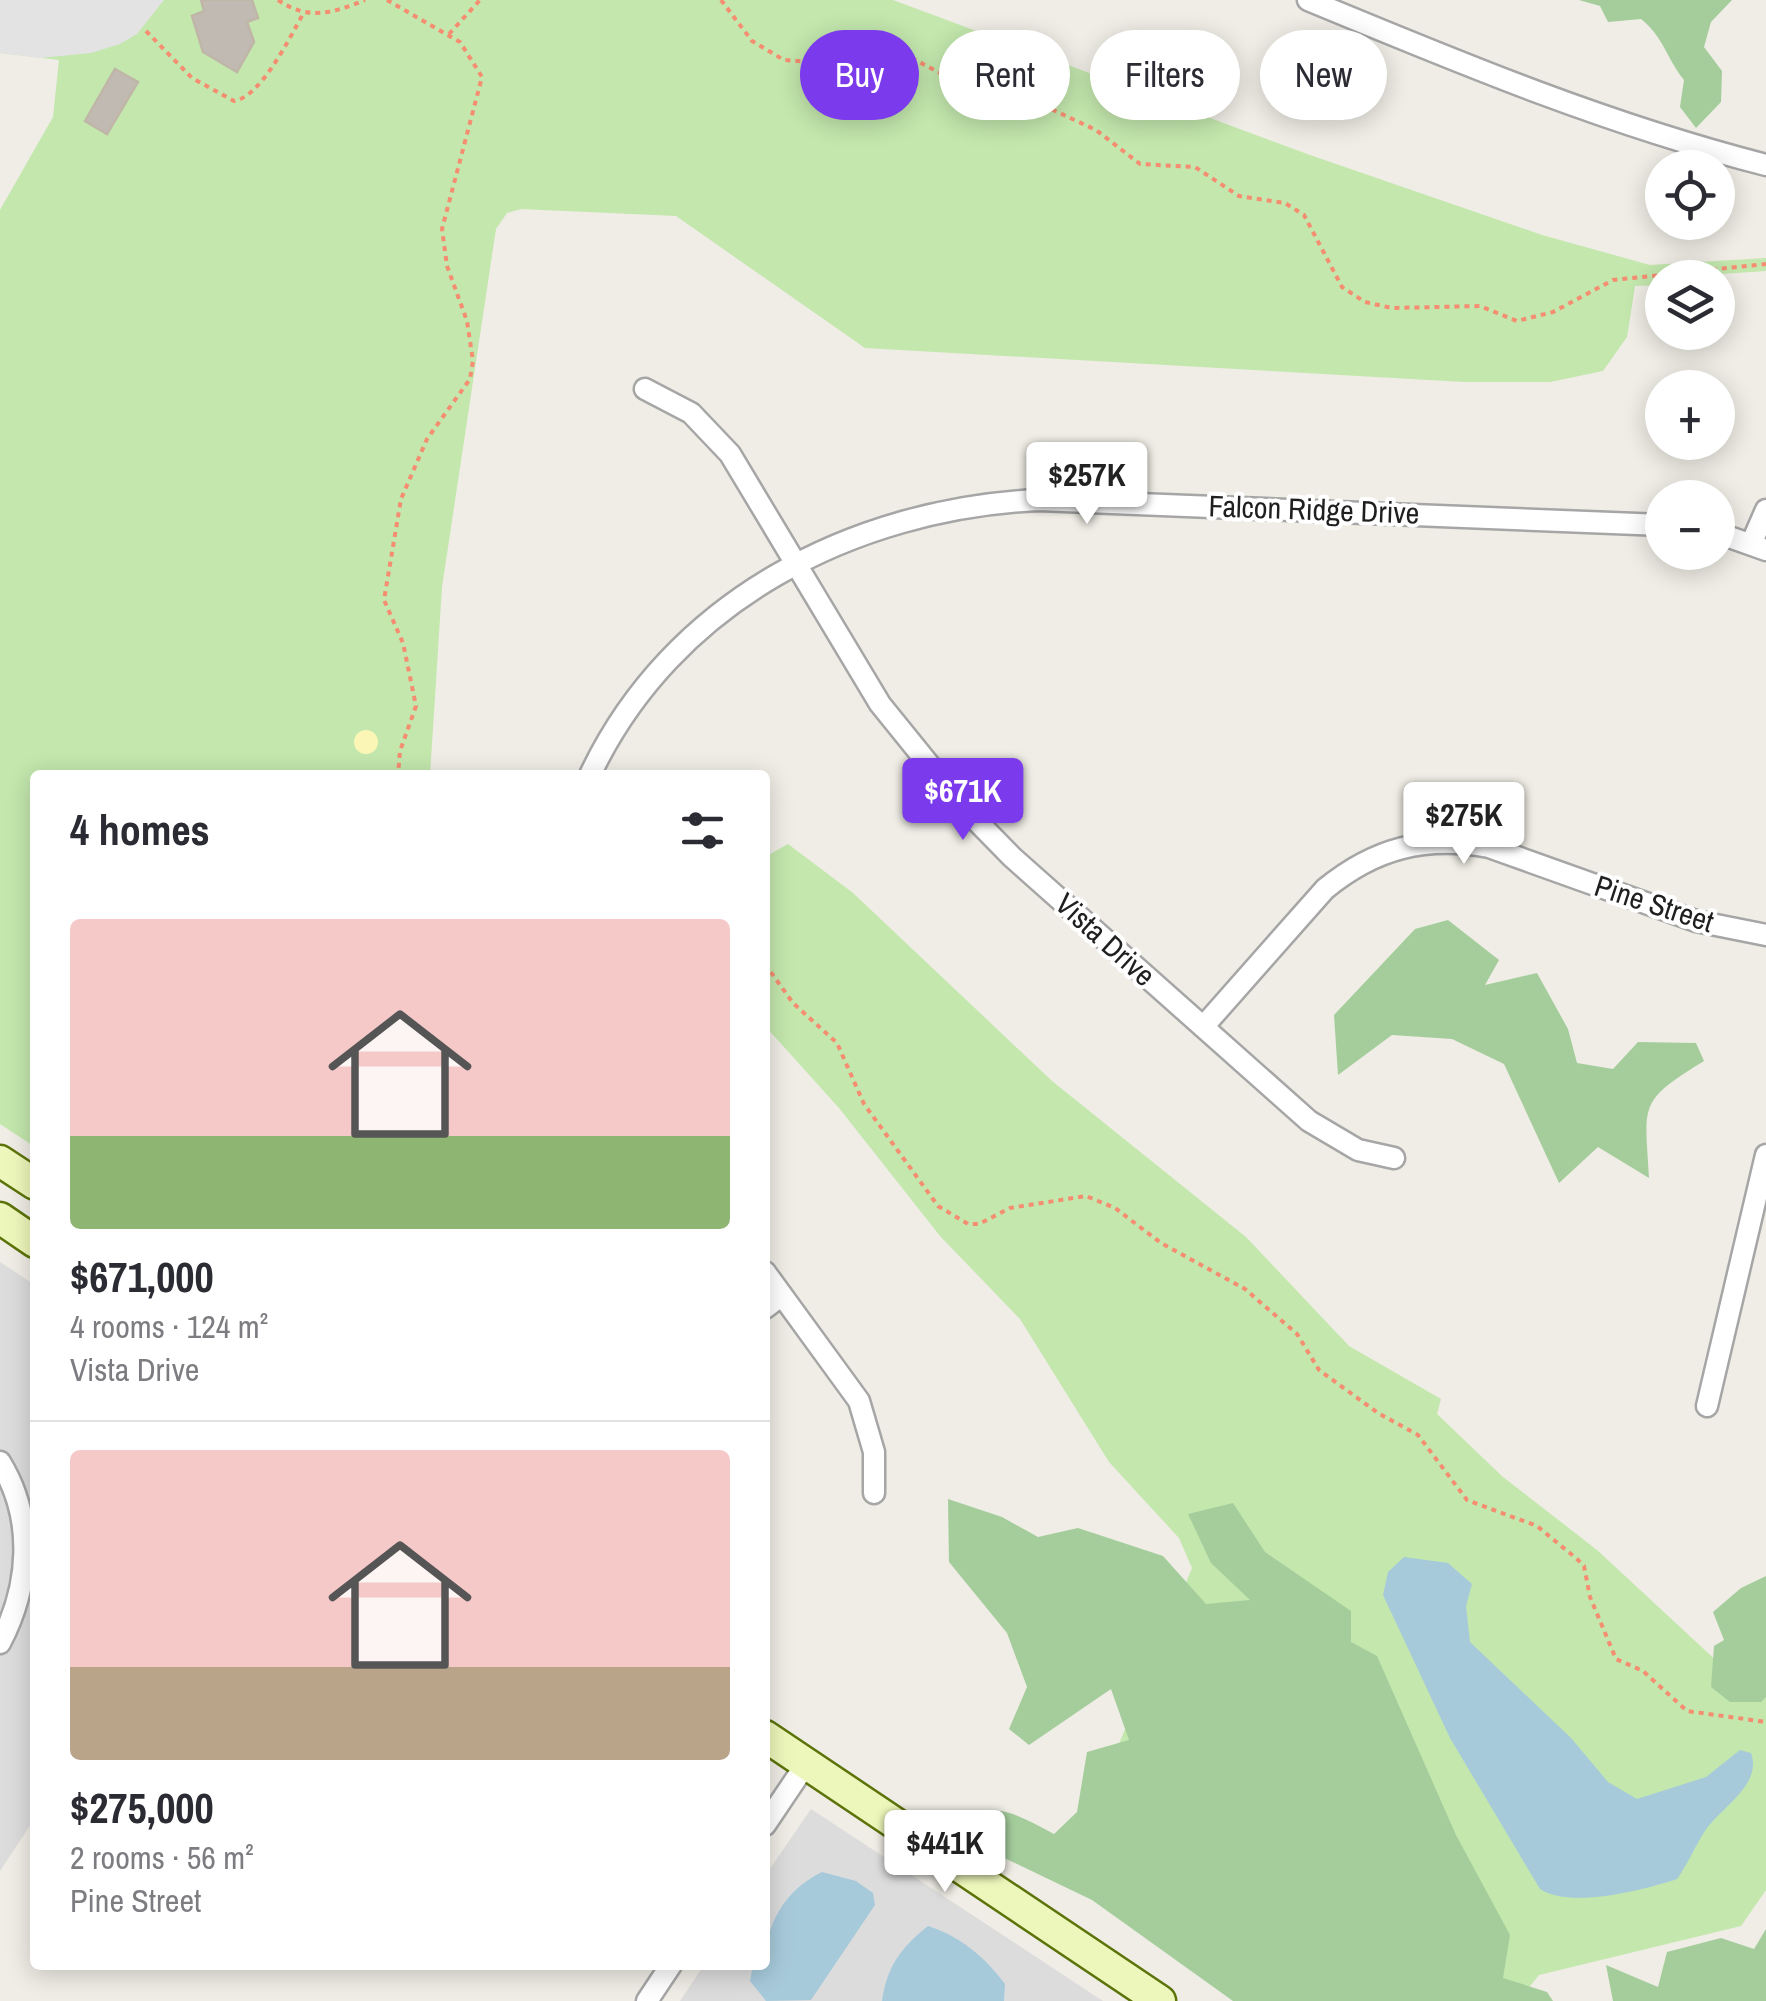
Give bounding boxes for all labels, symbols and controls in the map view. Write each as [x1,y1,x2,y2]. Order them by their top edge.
chip: Buy [800,30,919,120]
chip: Rent [939,30,1070,120]
chip: Filters [1090,30,1240,120]
chip: New [1260,30,1387,120]
map controls [1645,150,1735,570]
button: locate [1645,150,1735,240]
button: layers [1645,260,1735,350]
button: + [1645,370,1735,460]
pin: $257K [1017,442,1157,527]
text: $257K [1048,453,1126,496]
button: − [1645,480,1735,570]
street label: Falcon Ridge Drive [1208,485,1420,533]
pin: $671K [893,758,1033,843]
text: $671K [924,769,1002,812]
pin: $275K [1394,782,1534,867]
text: $275K [1425,793,1503,836]
text: 4 homes [70,802,210,858]
icon: filters [675,803,730,858]
street label: Pine Street [1590,865,1719,941]
street label: Vista Drive [1047,884,1164,995]
icon: home [310,984,490,1164]
text: $671,000 [70,1249,214,1305]
text: 4 rooms · 124 m² [70,1305,268,1348]
text: Vista Drive [70,1348,199,1391]
icon: home [310,1515,490,1695]
text: $275,000 [70,1780,214,1836]
pin: $441K [875,1810,1015,1895]
text: $441K [906,1821,984,1864]
text: 2 rooms · 56 m² [70,1836,254,1879]
text: Pine Street [70,1879,201,1922]

